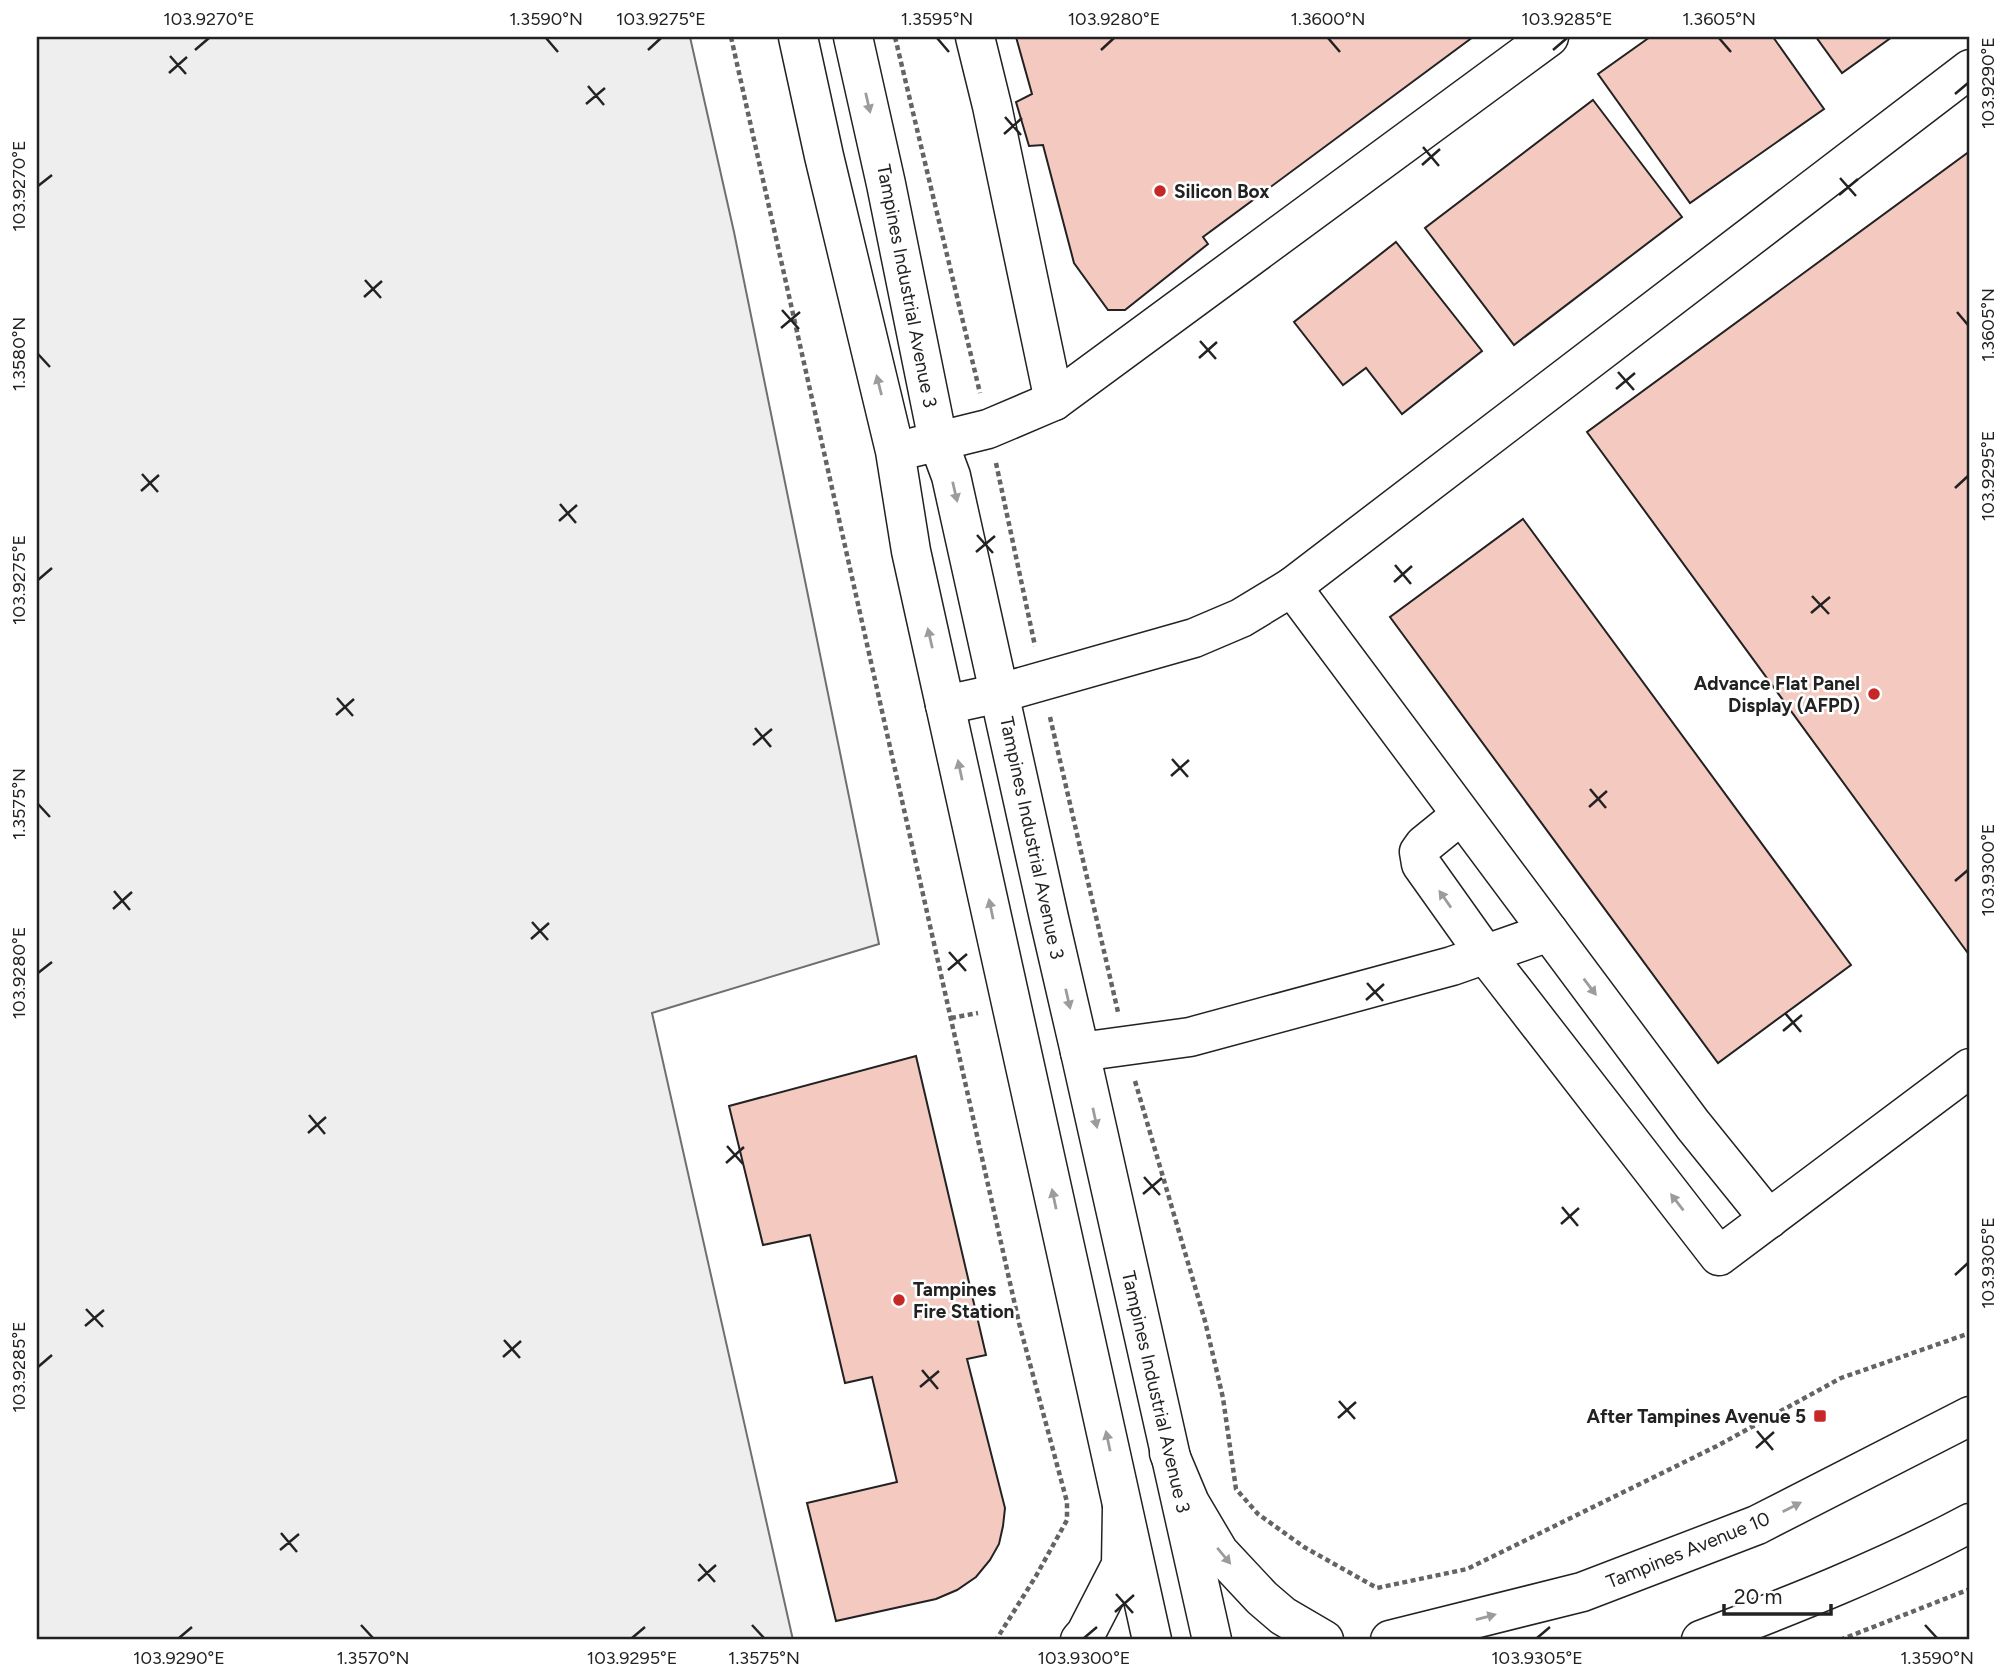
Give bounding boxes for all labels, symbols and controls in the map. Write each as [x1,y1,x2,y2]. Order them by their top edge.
text: 103.9270°E [163,8,255,30]
text: 1.3590°N [509,8,583,30]
text: 103.9275°E [616,8,706,30]
text: 1.3595°N [901,8,973,30]
text: 103.9280°E [1068,8,1160,30]
text: 1.3600°N [1291,8,1365,30]
text: 103.9285°E [1521,8,1613,30]
text: 1.3605°N [1682,8,1756,30]
text: 103.9290°E [1977,37,1999,129]
one-way arrow [863,92,874,114]
text: 103.9270°E [8,140,30,232]
street label: Tampines Industrial Avenue 3 [872,162,942,410]
place label: Silicon Box [1174,180,1269,203]
marker: Silicon Box [1152,183,1168,199]
text: 1.3605°N [1977,288,1999,362]
text: 1.3580°N [8,317,30,391]
one-way arrow [874,374,885,396]
text: 103.9295°E [1977,431,1999,521]
one-way arrow [950,481,961,503]
text: 103.9275°E [8,535,30,625]
one-way arrow [925,627,936,649]
place label: Advance Flat Panel Display (AFPD) [1694,672,1860,717]
marker: Advance Flat Panel Display (AFPD) [1866,686,1882,702]
street label: Tampines Industrial Avenue 3 [995,715,1069,961]
one-way arrow [954,759,965,781]
text: 1.3575°N [8,768,30,840]
text: 103.9300°E [1977,824,1999,916]
one-way arrow [1438,890,1452,908]
one-way arrow [985,898,996,920]
text: 103.9280°E [8,927,30,1019]
one-way arrow [1583,978,1597,996]
one-way arrow [1063,988,1074,1010]
one-way arrow [1089,1107,1100,1129]
one-way arrow [1049,1188,1060,1210]
one-way arrow [1669,1194,1684,1212]
text: 103.9305°E [1977,1217,1999,1309]
street label: Tampines Industrial Avenue 3 [1117,1269,1195,1515]
place label: Tampines Fire Station [913,1278,1014,1323]
marker: Tampines Fire Station [891,1292,907,1308]
text: 103.9285°E [8,1321,30,1413]
place label: After Tampines Avenue 5 [1586,1405,1806,1428]
marker: After Tampines Avenue 5 [1812,1408,1828,1424]
one-way arrow [1102,1430,1113,1452]
one-way arrow [1782,1502,1802,1513]
street label: Tampines Avenue 10 [1603,1507,1773,1593]
one-way arrow [1216,1547,1231,1565]
scale bar [1724,1572,1830,1616]
text: 20 m [1734,1584,1782,1609]
one-way arrow [1475,1611,1497,1622]
text: 103.9290°E [133,1647,225,1669]
text: 1.3570°N [336,1647,410,1669]
text: 103.9295°E [587,1647,677,1669]
text: 1.3575°N [728,1647,800,1669]
text: 103.9300°E [1038,1647,1130,1669]
text: 103.9305°E [1491,1647,1583,1669]
text: 1.3590°N [1900,1647,1974,1669]

